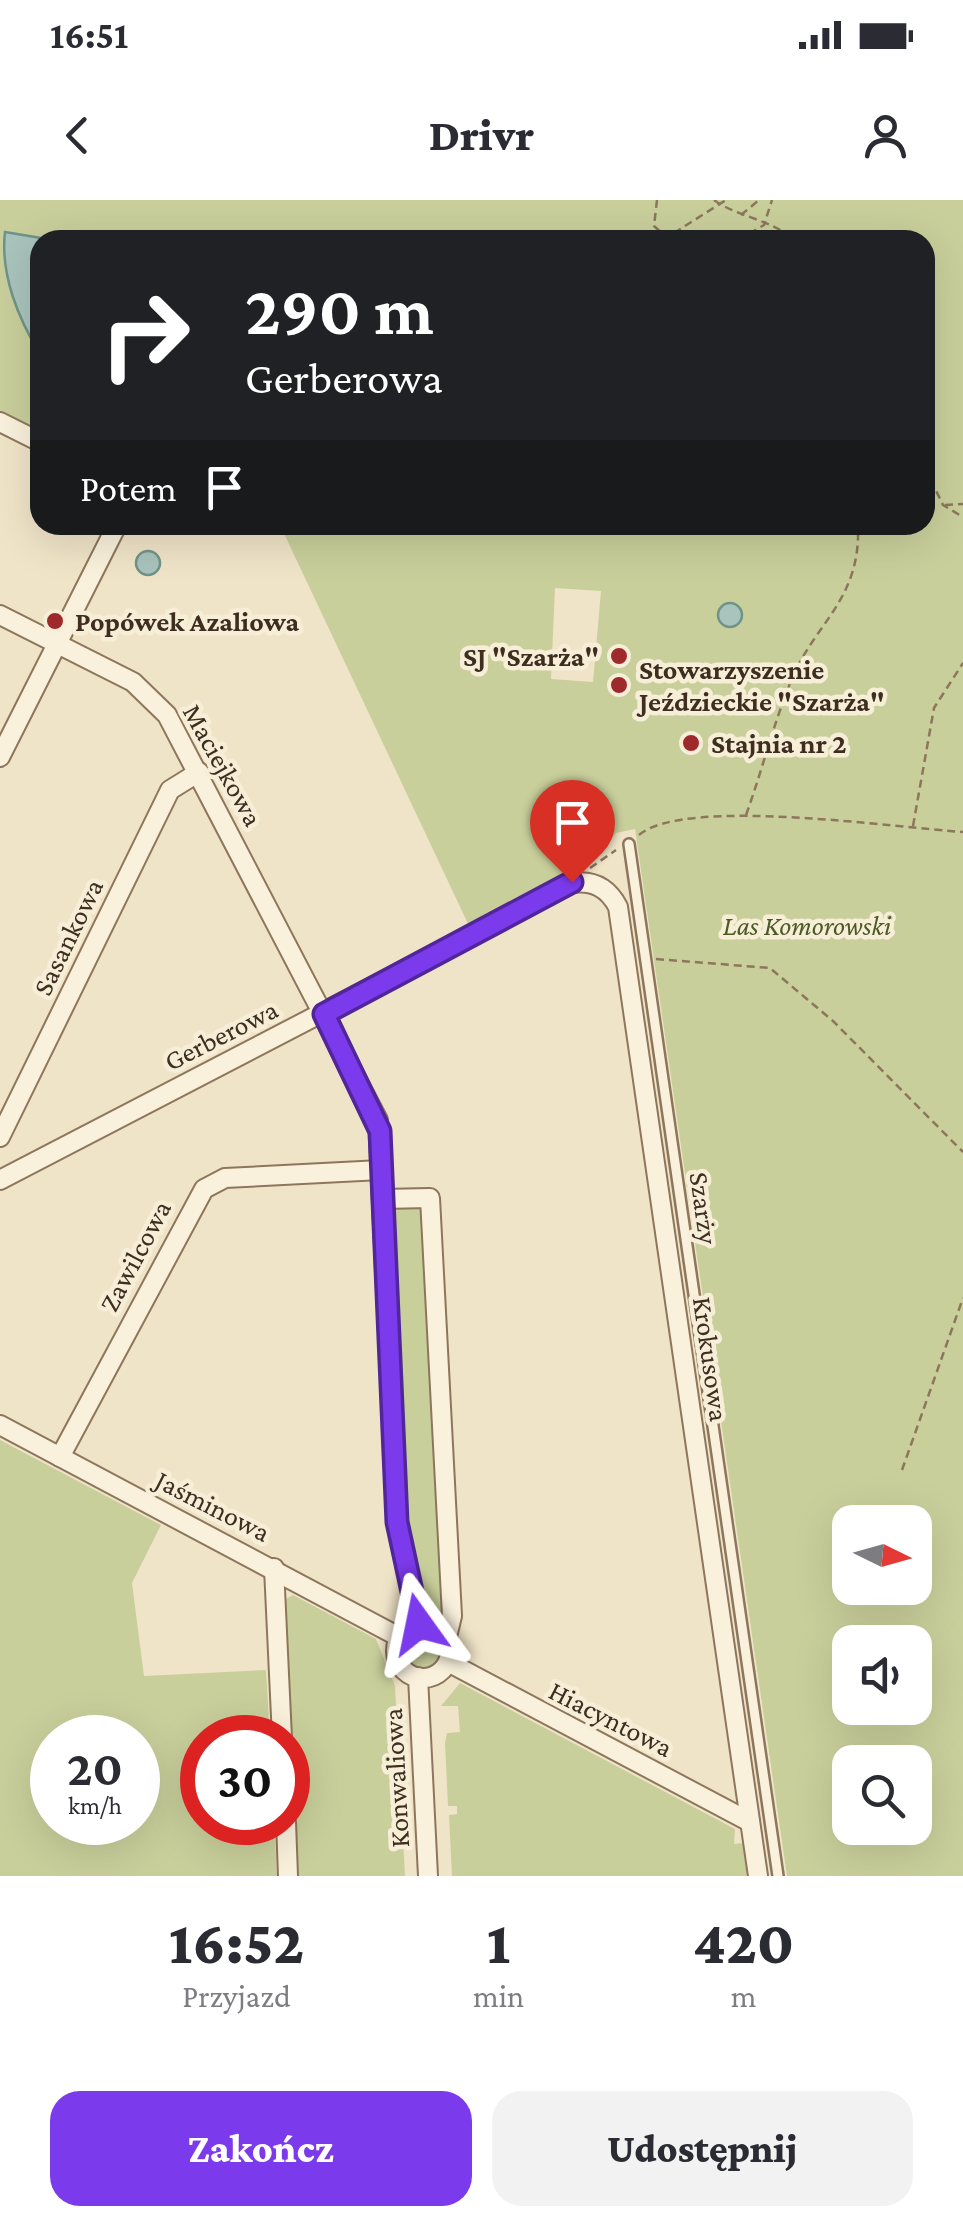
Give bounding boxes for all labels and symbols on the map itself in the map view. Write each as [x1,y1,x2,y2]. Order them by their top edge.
place label: Popówek Azaliowa [75,606,299,637]
marker: Popówek Azaliowa [44,610,66,632]
place label: SJ "Szarża" [463,641,599,672]
marker: SJ "Szarża" [608,645,630,667]
place label: Stowarzyszenie Jeździeckie "Szarża" [636,654,884,717]
marker: Stowarzyszenie Jeździeckie "Szarża" [608,674,630,696]
street label: Maciejkowa [177,699,269,831]
place label: Stajnia nr 2 [711,728,847,759]
marker: Stajnia nr 2 [680,732,702,754]
pin [530,780,615,883]
street label: Sasankowa [27,874,109,1000]
park label: Las Komorowski [723,910,892,941]
street label: Gerberowa [159,993,283,1077]
street label: Szarży [684,1170,725,1247]
street label: Zawilcowa [93,1195,177,1317]
street label: Krokusowa [687,1295,735,1423]
street label: Jaśminowa [148,1463,275,1548]
north arrow [832,1505,932,1605]
position arrow [367,1572,471,1676]
street label: Hiacyntowa [544,1675,678,1763]
street label: Konwaliowa [377,1707,415,1849]
speed limit sign: 30 [180,1715,310,1845]

